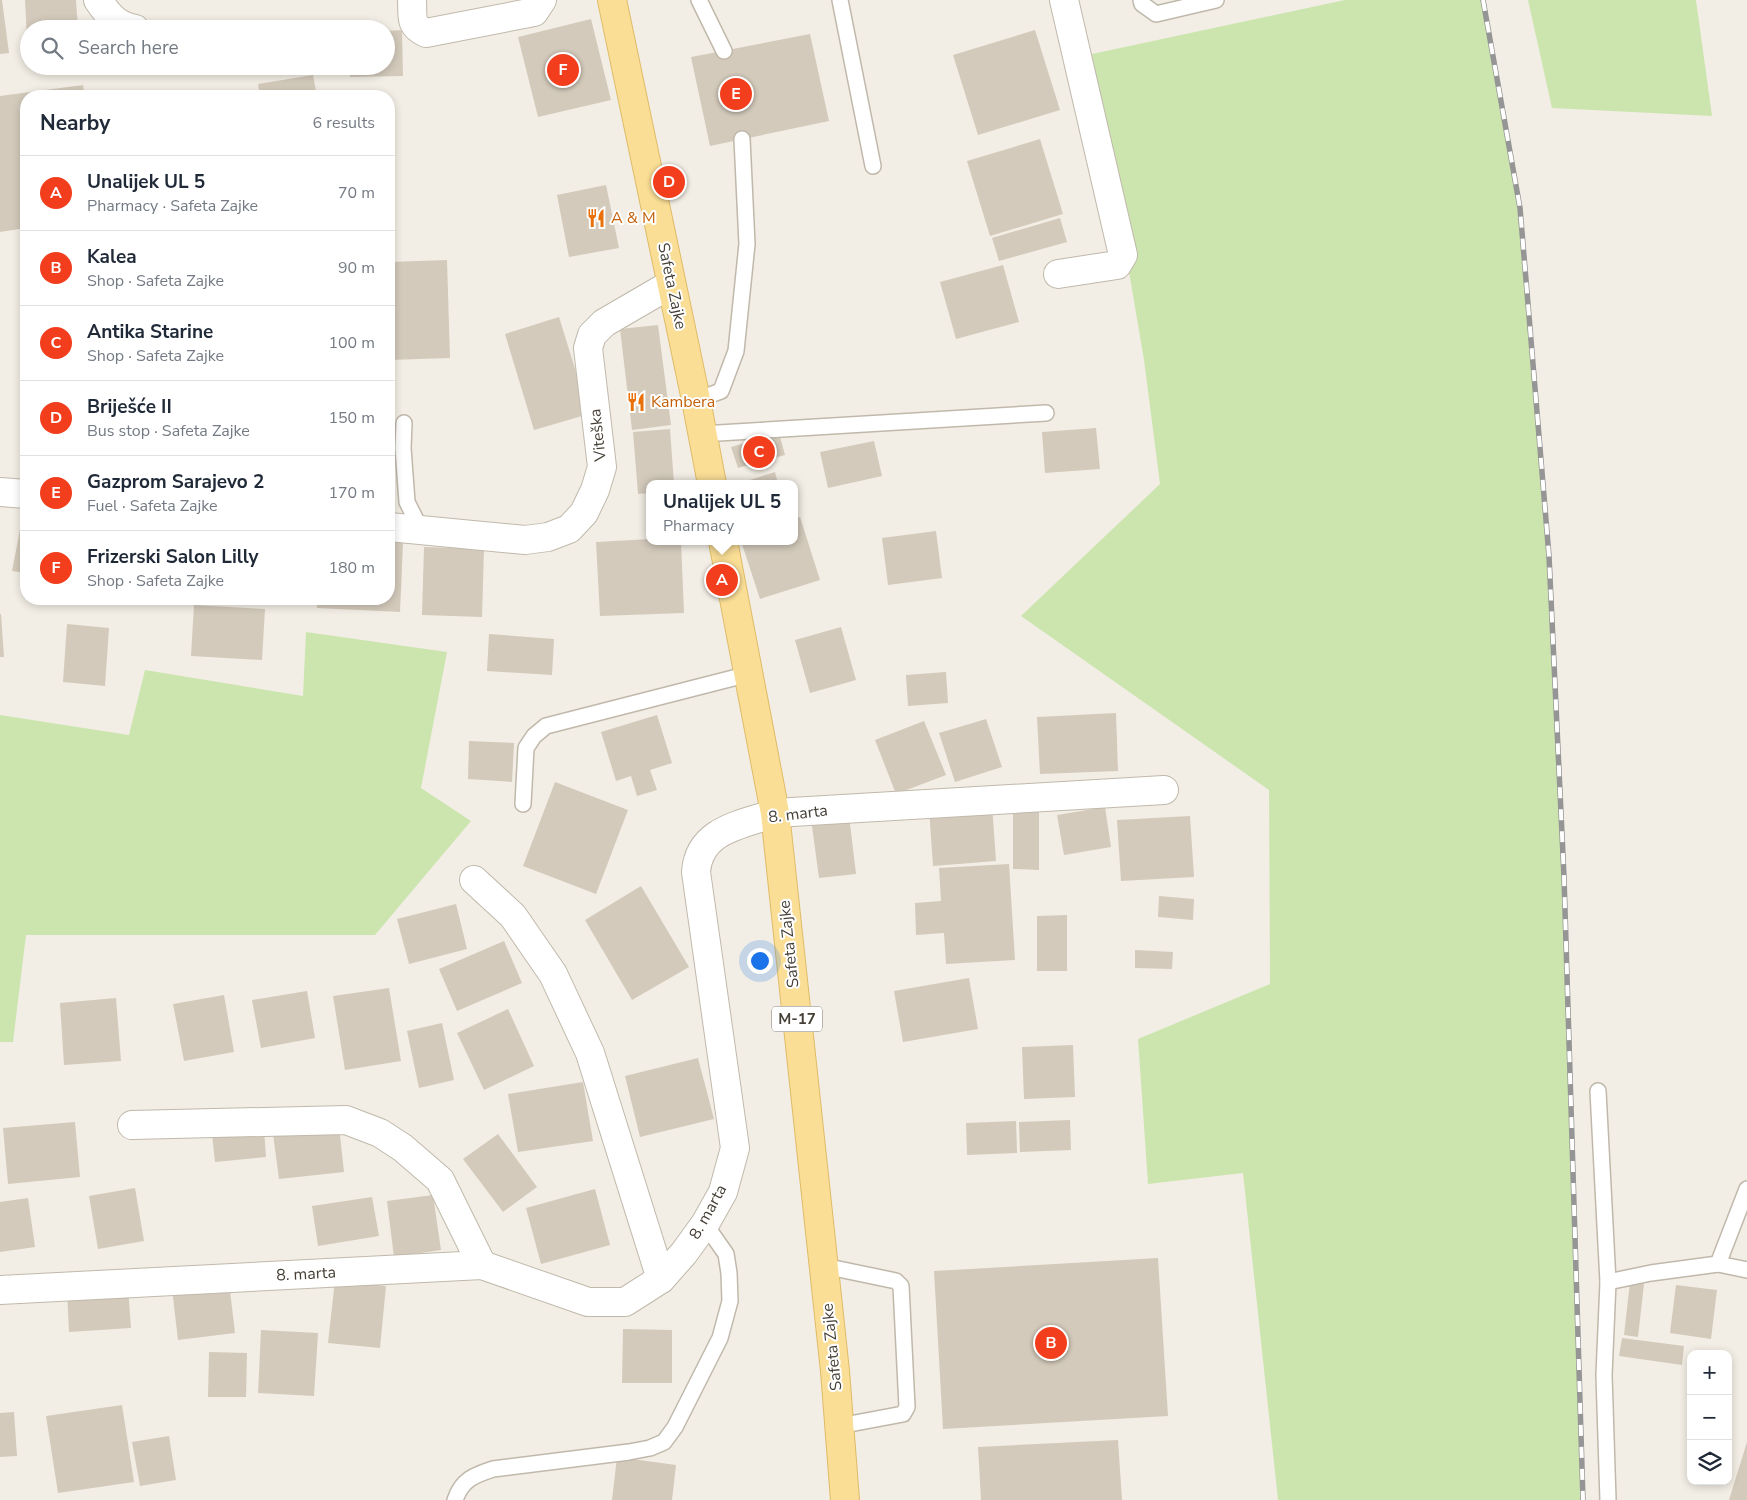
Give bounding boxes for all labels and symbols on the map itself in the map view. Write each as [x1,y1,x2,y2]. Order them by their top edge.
pin: F [547,51,579,89]
pin: E [720,75,752,113]
pin: D [653,163,685,201]
restaurant icon: A & M [585,207,607,229]
place label: A & M [611,207,656,229]
street label: Safeta Zajke [652,241,692,331]
restaurant icon: Kambera [625,391,647,413]
place label: Kambera [651,391,715,413]
street label: Viteška [584,408,612,463]
pin: C [743,433,775,471]
pin: A [706,561,738,599]
street label: 8. marta [767,799,829,829]
street label: Safeta Zajke [773,899,805,989]
your location [747,948,773,974]
road number: M-17 [772,1006,822,1032]
street label: 8. marta [684,1181,732,1243]
street label: 8. marta [276,1261,336,1287]
street label: Safeta Zajke [816,1302,848,1392]
pin: B [1035,1324,1067,1362]

